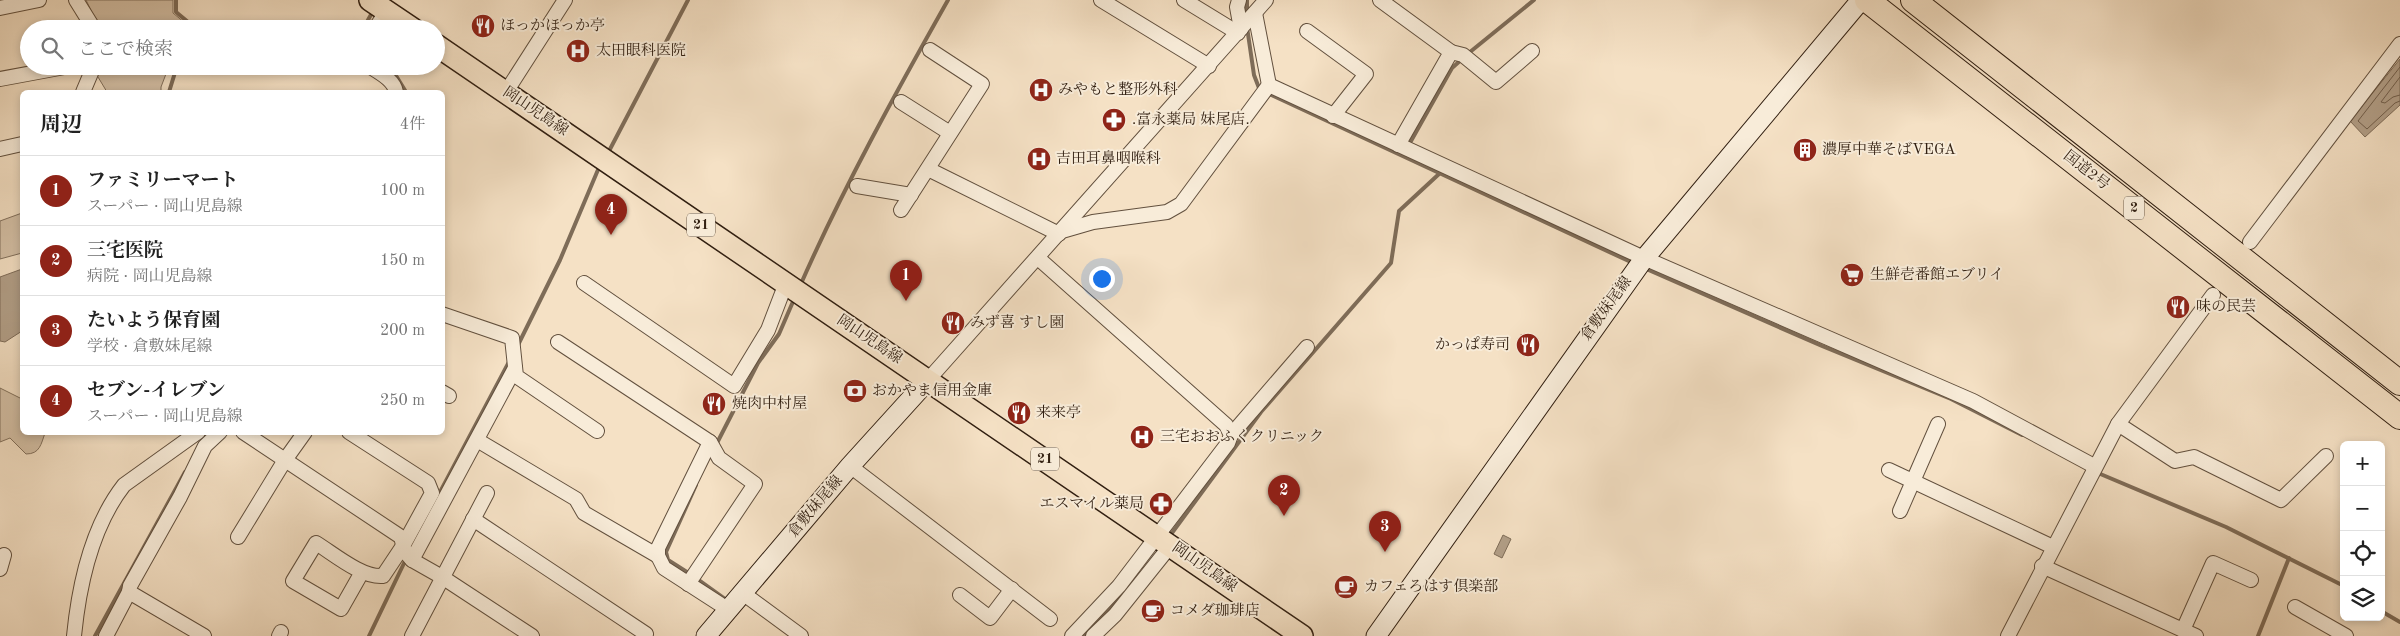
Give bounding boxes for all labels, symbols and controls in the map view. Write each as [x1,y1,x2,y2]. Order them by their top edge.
restaurant icon: ほっかほっか亭 [470,13,496,39]
place label: ほっかほっか亭 [500,17,605,34]
search box [20,20,445,75]
icon: search [38,34,66,62]
hospital icon: 太田眼科医院 [565,38,591,64]
text: ここで検索 [78,41,173,60]
place label: 太田眼科医院 [596,42,686,59]
hospital icon: みやもと整形外科 [1028,77,1054,103]
place label: みやもと整形外科 [1058,81,1178,98]
street label: 岡山児島線 [500,83,571,139]
pharmacy icon: .富永薬局 妹尾店. [1101,107,1127,133]
place label: .富永薬局 妹尾店. [1132,111,1250,128]
text: 周辺 [40,115,82,136]
text: 4件 [400,117,425,133]
building icon: 濃厚中華そばVEGA [1792,137,1818,163]
place label: 濃厚中華そばVEGA [1822,141,1956,158]
hospital icon: 吉田耳鼻咽喉科 [1026,146,1052,172]
street label: 国道2号 [2060,147,2113,193]
place label: 吉田耳鼻咽喉科 [1056,150,1161,167]
text: ファミリーマート [87,172,239,191]
text: 1 [51,183,61,199]
text: 100 m [380,183,425,199]
pin: 4 [595,194,627,235]
road number: 2 [2124,197,2144,220]
text: スーパー · 岡山児島線 [87,199,243,215]
road number: 21 [687,214,715,236]
text: 三宅医院 [87,242,163,261]
text: 2 [51,253,61,269]
text: 150 m [380,253,425,269]
pin: 1 [890,260,922,301]
supermarket icon: 生鮮壱番館エブリイ [1839,262,1865,288]
your location [1089,266,1115,292]
place label: 生鮮壱番館エブリイ [1870,266,2004,283]
text: 病院 · 岡山児島線 [87,269,212,285]
street label: 倉敷妹尾線 [1577,273,1635,344]
restaurant icon: 味の民芸 [2165,294,2191,320]
place label: 味の民芸 [2196,298,2256,315]
restaurant icon: みず喜 すし園 [940,310,966,336]
street label: 岡山児島線 [834,311,905,367]
text: たいよう保育園 [87,312,220,331]
place label: みず喜 すし園 [970,314,1064,331]
text: 3 [51,323,61,339]
text: 200 m [380,323,425,339]
restaurant icon: かっぱ寿司 [1515,332,1541,358]
place label: かっぱ寿司 [1435,336,1510,353]
text: 学校 · 倉敷妹尾線 [87,339,212,355]
bank icon: おかやま信用金庫 [842,378,868,404]
text: セブン-イレブン [87,382,226,401]
place label: おかやま信用金庫 [872,382,992,399]
restaurant icon: 焼肉中村屋 [701,391,727,417]
text: 4 [51,393,61,409]
text: 250 m [380,393,425,409]
place label: 焼肉中村屋 [732,395,807,412]
restaurant icon: 来来亭 [1006,400,1032,426]
place label: 来来亭 [1036,404,1081,421]
text: スーパー · 岡山児島線 [87,409,243,425]
hospital icon: 三宅おおふくクリニック [1129,424,1155,450]
place label: 三宅おおふくクリニック [1160,428,1324,445]
map controls [2340,441,2385,621]
button: + [2340,441,2385,486]
road number: 21 [1031,448,1059,470]
street label: 倉敷妹尾線 [785,472,846,541]
pin: 2 [1268,475,1300,516]
button: − [2340,486,2385,531]
pharmacy icon: エスマイル薬局 [1148,491,1174,517]
place label: エスマイル薬局 [1040,495,1144,512]
pin: 3 [1369,511,1401,552]
button: locate [2340,531,2385,576]
street label: 岡山児島線 [1169,539,1240,596]
cafe icon: カフェろはす倶楽部 [1333,574,1359,600]
button: layers [2340,576,2385,621]
place label: カフェろはす倶楽部 [1364,578,1498,595]
cafe icon: コメダ珈琲店 [1140,598,1166,624]
place label: コメダ珈琲店 [1170,602,1260,619]

